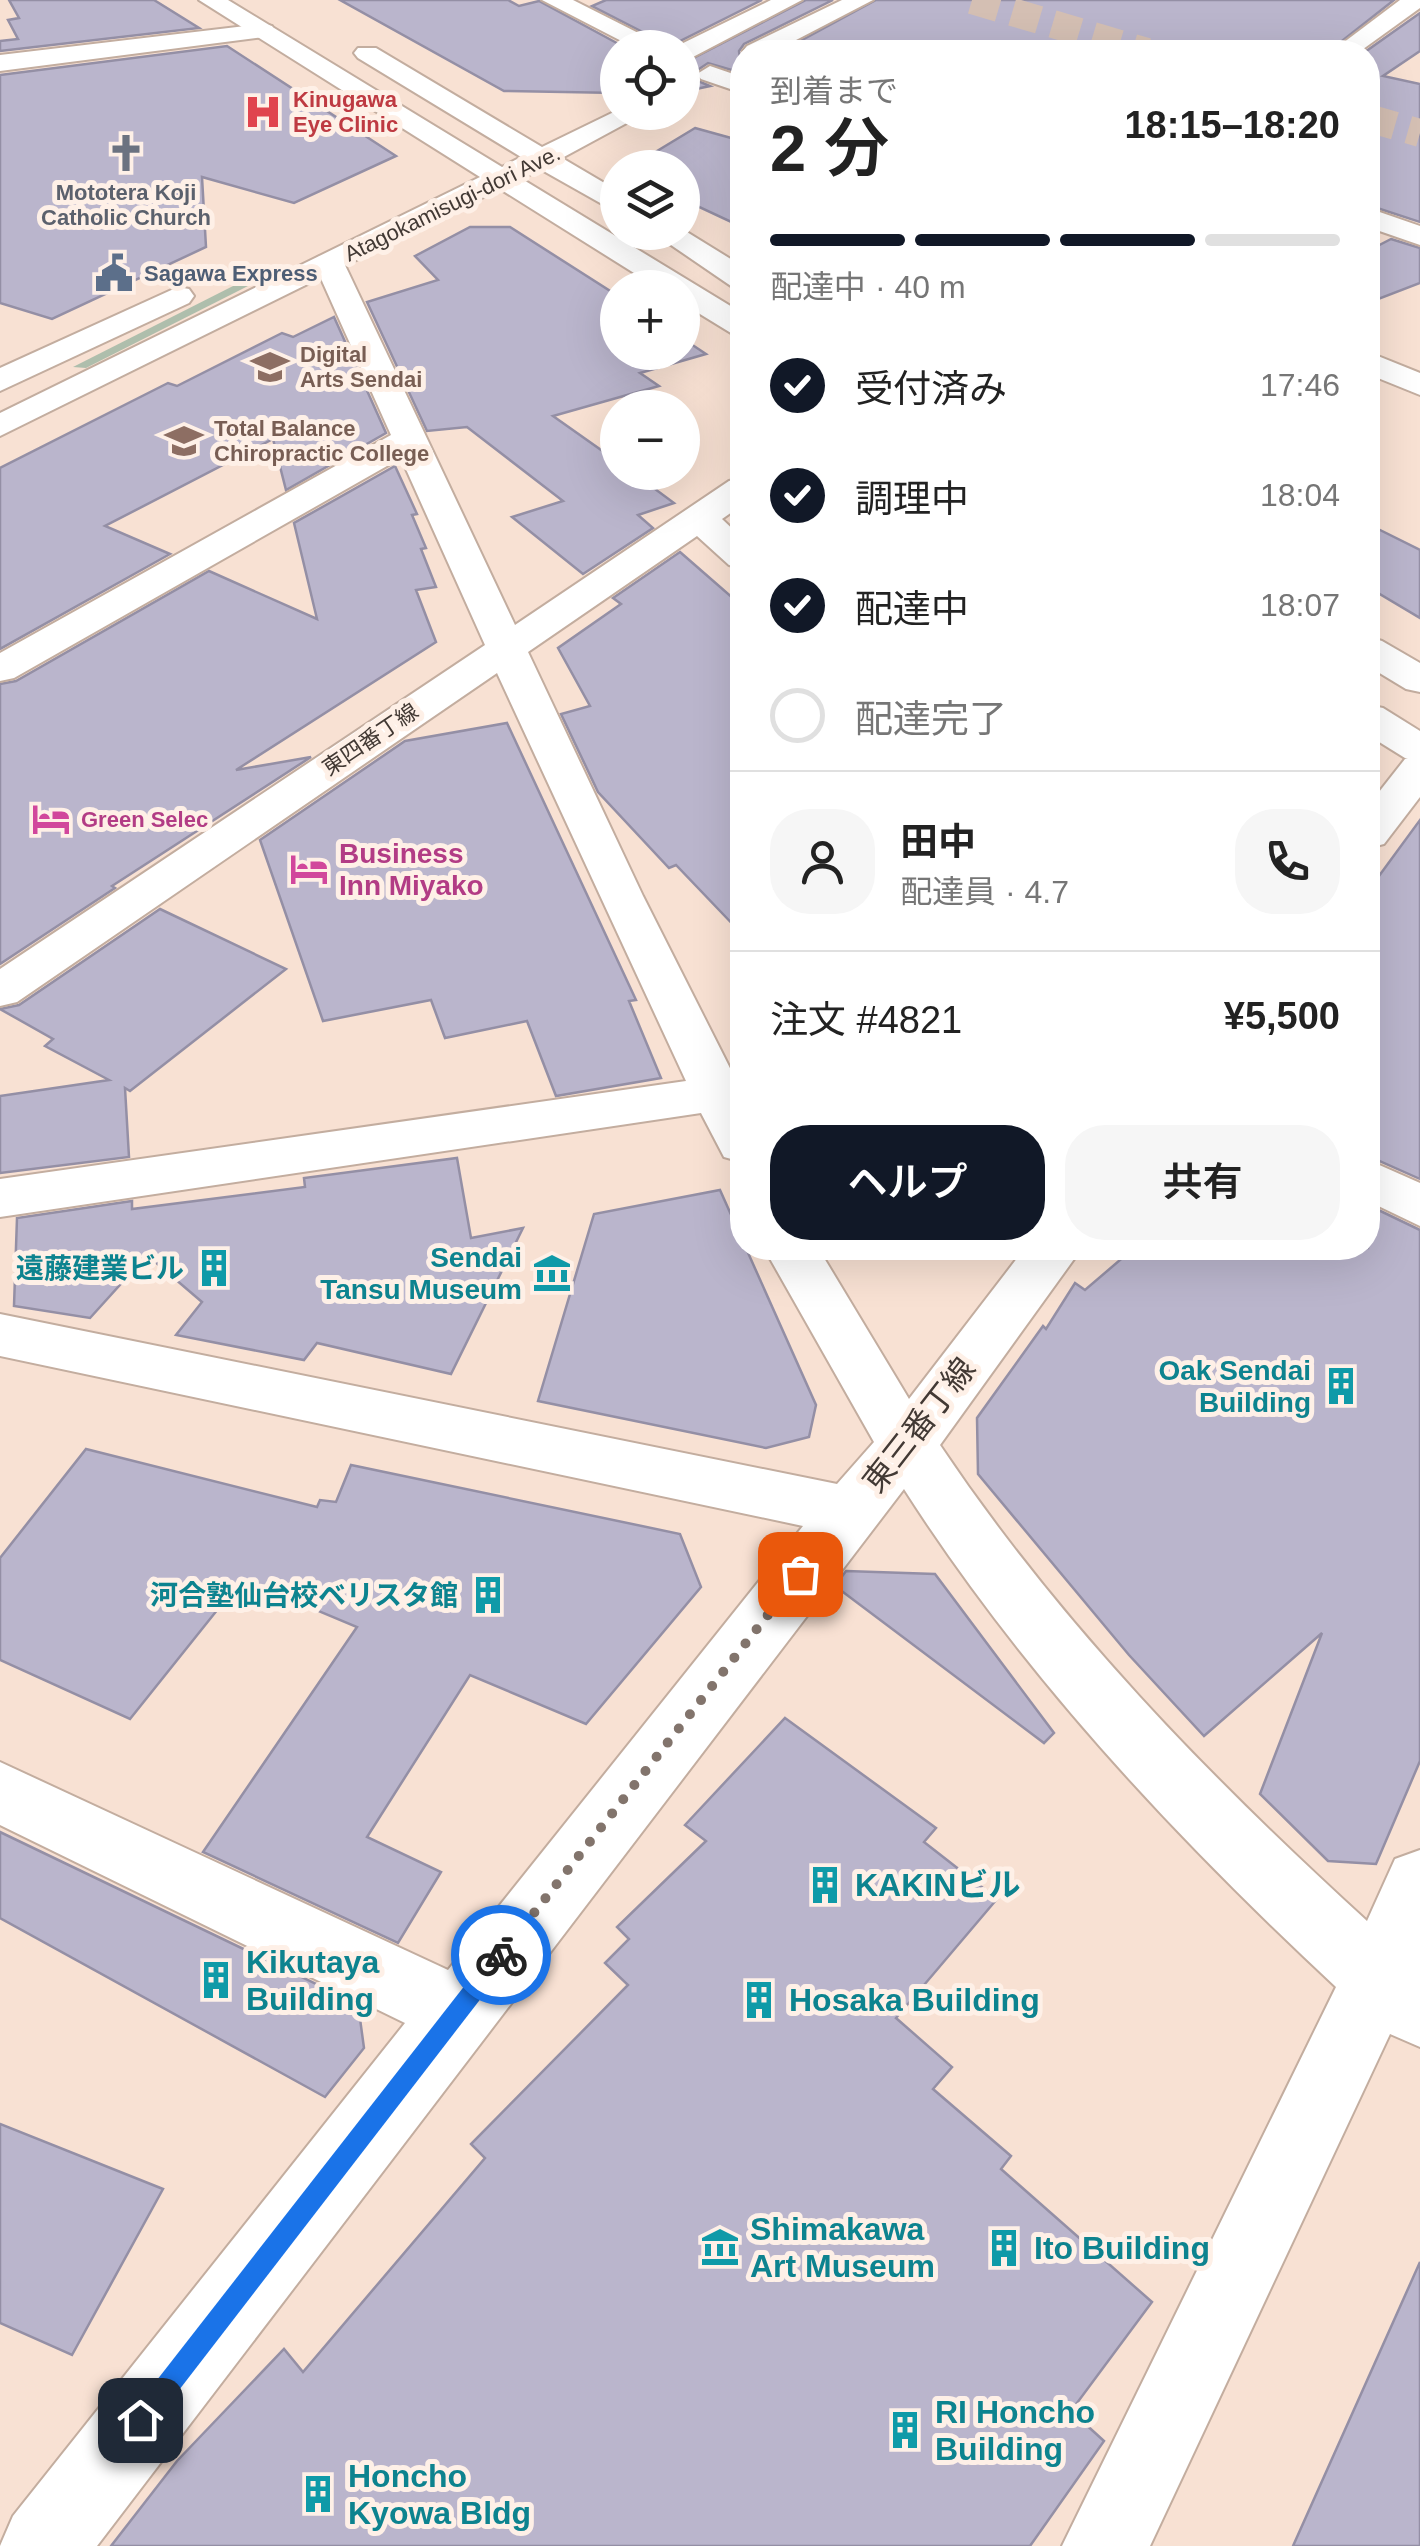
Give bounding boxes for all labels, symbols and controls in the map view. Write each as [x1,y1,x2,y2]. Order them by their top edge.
map controls [600,30,700,490]
button: locate [600,30,700,130]
text: 到着まで [770,73,898,109]
place label: Kinugawa Eye Clinic [293,87,398,137]
hospital icon: Kinugawa Eye Clinic [242,91,284,133]
text: 18:15–18:20 [1124,104,1340,146]
text: 2 分 [770,112,889,185]
church icon: Mototera Koji Catholic Church [105,132,147,174]
street label: Atagokamisugi-dori Ave. [340,140,564,267]
button: layers [600,150,700,250]
place label: Mototera Koji Catholic Church [41,180,211,230]
public building icon: Sagawa Express [93,252,135,294]
place label: Sagawa Express [144,261,318,286]
text: 配達中 · 40 m [770,269,966,305]
button: + [600,270,700,370]
place label: Digital Arts Sendai [300,342,422,392]
school or university icon: Digital Arts Sendai [249,346,291,388]
icon: check [770,358,825,413]
text: 17:46 [1260,367,1340,403]
text: 受付済み [855,368,1007,410]
button: − [600,390,700,490]
place label: Total Balance Chiropractic College [214,416,429,466]
school or university icon: Total Balance Chiropractic College [163,420,205,462]
icon: check [770,468,825,523]
text: 18:04 [1260,477,1340,513]
text: 調理中 [855,478,969,520]
icon: check [770,578,825,633]
text: 18:07 [1260,587,1340,623]
text: 配達中 [855,588,969,630]
street label: 東四番丁線 [318,698,423,781]
text: 配達完了 [855,698,1007,740]
hotel icon: Green Selec [30,798,72,840]
place label: Green Selec [81,807,208,832]
button: person [770,809,875,914]
button: phone [1235,809,1340,914]
text: 田中 [900,821,976,863]
place label: Business Inn Miyako [339,838,484,901]
hotel icon: Business Inn Miyako [288,848,330,890]
text: 配達員 · 4.7 [900,874,1069,910]
text: ¥5,500 [1224,995,1340,1037]
text: 注文 #4821 [770,999,962,1041]
button: ヘルプ [770,1125,1045,1240]
button: 共有 [1065,1125,1340,1240]
place label: Sendai Tansu Museum [320,1242,522,1305]
building icon: 遠藤建業ビル [193,1247,235,1289]
museum icon: Sendai Tansu Museum [531,1252,573,1294]
place label: 遠藤建業ビル [16,1253,184,1284]
street label: 東三番丁線 [856,1351,982,1499]
place label: Oak Sendai Building [1158,1355,1311,1418]
building icon: Oak Sendai Building [1320,1365,1362,1407]
pin [758,1532,843,1617]
icon: bag [773,1547,828,1602]
building icon: 河合塾仙台校ベリスタ館 [467,1574,509,1616]
place label: 河合塾仙台校ベリスタ館 [150,1580,458,1611]
building icon: KAKINビル [804,1864,846,1906]
place label: KAKINビル [855,1867,1020,1903]
courier [451,1905,551,2005]
icon: bike [474,1928,529,1983]
place label: Kikutaya Building [246,1944,380,2017]
building icon: Kikutaya Building [195,1959,237,2001]
building icon: Hosaka Building [738,1979,780,2021]
place label: Hosaka Building [789,1982,1040,2018]
place label: Shimakawa Art Museum [750,2211,935,2284]
museum icon: Shimakawa Art Museum [699,2226,741,2268]
building icon: Ito Building [983,2227,1025,2269]
place label: Ito Building [1034,2230,1210,2266]
pin [98,2378,183,2463]
icon: home [113,2393,168,2448]
place label: RI Honcho Building [935,2394,1095,2467]
building icon: RI Honcho Building [884,2409,926,2451]
place label: Honcho Kyowa Bldg [348,2458,531,2531]
building icon: Honcho Kyowa Bldg [297,2473,339,2515]

